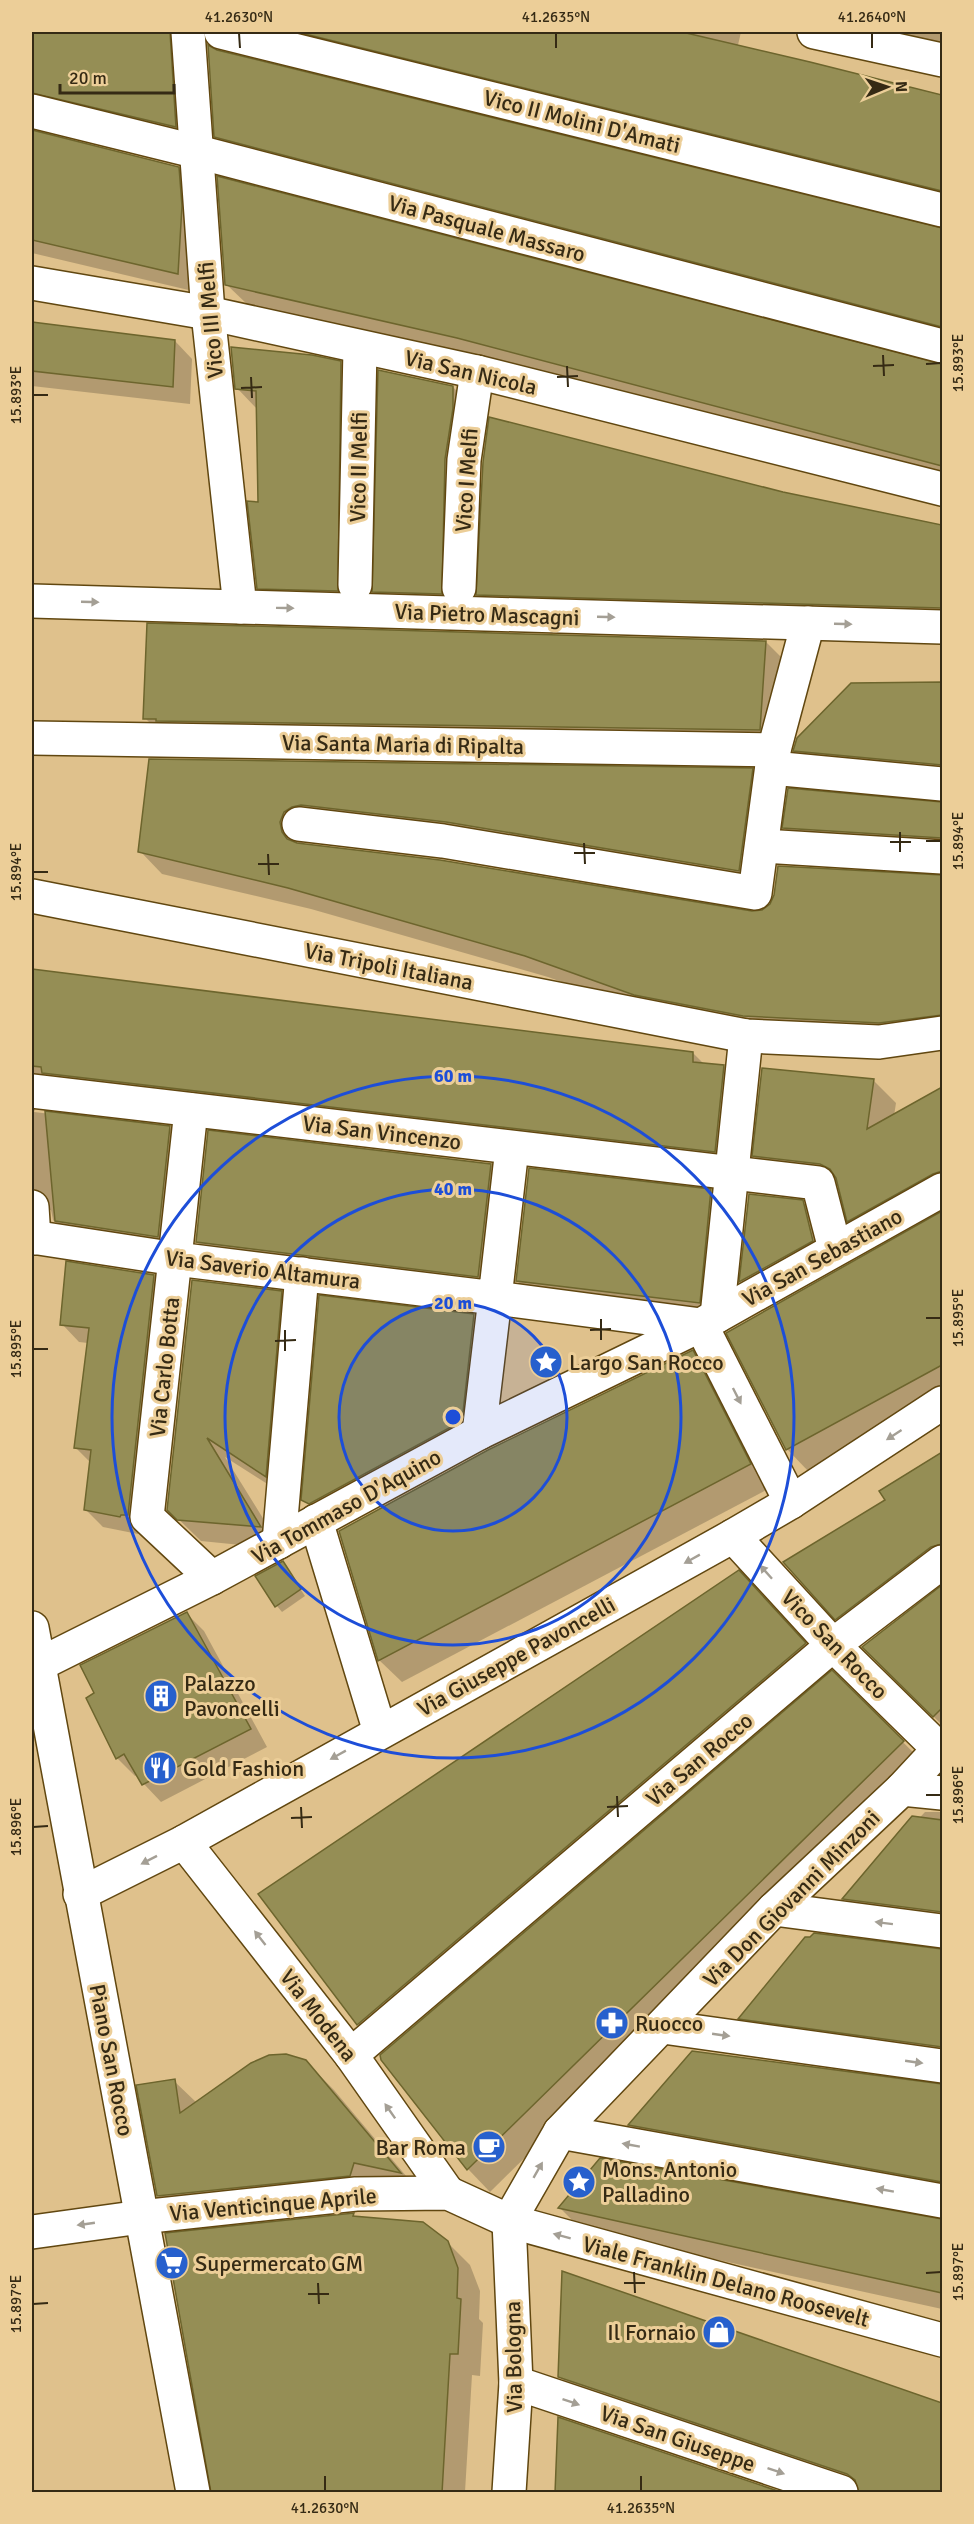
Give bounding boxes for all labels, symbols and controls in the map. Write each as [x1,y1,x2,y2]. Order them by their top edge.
text: 41.2630°N [205,8,273,26]
text: 41.2635°N [522,8,590,26]
text: 41.2640°N [838,8,906,26]
scale bar [60,57,174,95]
north arrow [857,57,917,117]
text: 20 m [69,67,107,89]
text: N [891,81,911,92]
street label: Vico II Molini D'Amati [481,84,683,159]
street label: Via Pasquale Massaro [385,189,588,268]
street label: Vico III Melfi [192,260,229,380]
text: 15.893°E [949,334,967,392]
street label: Via San Nicola [402,344,540,401]
text: 15.893°E [7,366,25,424]
street label: Vico II Melfi [344,411,373,523]
street label: Vico I Melfi [449,427,484,533]
one-way arrow [80,598,99,607]
street label: Via Pietro Mascagni [394,598,580,631]
one-way arrow [275,603,294,613]
one-way arrow [596,613,615,622]
one-way arrow [833,619,852,629]
street label: Via Santa Maria di Ripalta [282,729,524,760]
text: 15.894°E [949,812,967,870]
text: 15.894°E [7,843,25,901]
street label: Via Tripoli Italiana [302,937,475,996]
text: 60 m [434,1065,472,1087]
street label: Via San Vincenzo [301,1109,463,1156]
text: 40 m [434,1178,472,1200]
street label: Via San Sebastiano [737,1202,907,1313]
street label: Via Saverio Altamura [164,1244,362,1295]
text: 15.895°E [949,1289,967,1347]
text: 20 m [434,1292,472,1314]
street label: Via Carlo Botta [144,1296,185,1438]
text: 15.895°E [7,1320,25,1378]
place icon: Largo San Rocco [528,1344,564,1380]
place label: Largo San Rocco [569,1349,724,1376]
one-way arrow [732,1387,741,1404]
centre of rings [443,1407,463,1427]
one-way arrow [886,1429,902,1441]
street label: Via Tommaso D'Aquino [247,1443,446,1570]
one-way arrow [683,1554,700,1564]
one-way arrow [760,1565,774,1579]
street label: Vico San Rocco [776,1584,894,1705]
street label: Via Giuseppe Pavoncelli [412,1591,620,1722]
place label: Palazzo Pavoncelli [184,1670,280,1722]
building icon: Palazzo Pavoncelli [143,1678,179,1714]
street label: Via San Rocco [640,1707,758,1812]
restaurant icon: Gold Fashion [142,1750,178,1786]
one-way arrow [330,1750,346,1761]
place label: Gold Fashion [183,1755,304,1782]
text: 15.896°E [949,1766,967,1824]
text: 15.896°E [7,1798,25,1856]
street label: Via Don Giovanni Minzoni [697,1804,885,1992]
one-way arrow [140,1855,157,1864]
one-way arrow [875,1919,894,1928]
one-way arrow [254,1931,266,1946]
street label: Via Modena [274,1964,363,2067]
street label: Piano San Rocco [84,1982,139,2138]
pharmacy icon: Ruocco [594,2005,630,2041]
place label: Ruocco [635,2010,703,2037]
one-way arrow [712,2030,731,2039]
one-way arrow [905,2057,924,2066]
one-way arrow [384,2103,396,2119]
cafe icon: Bar Roma [471,2129,507,2165]
place label: Bar Roma [376,2134,466,2161]
one-way arrow [621,2140,640,2149]
place label: Mons. Antonio Palladino [602,2156,737,2208]
one-way arrow [533,2161,543,2178]
place icon: Mons. Antonio Palladino [561,2164,597,2200]
street label: Via Venticinque Aprile [168,2182,378,2227]
one-way arrow [875,2185,894,2194]
one-way arrow [77,2220,96,2229]
one-way arrow [553,2230,571,2240]
street label: Viale Franklin Delano Roosevelt [580,2230,872,2333]
text: 15.897°E [949,2243,967,2301]
supermarket icon: Supermercato GM [154,2245,190,2281]
place label: Supermercato GM [195,2250,363,2277]
text: 15.897°E [7,2275,25,2333]
street label: Via Bologna [499,2301,528,2413]
shop icon: Il Fornaio [701,2314,737,2350]
place label: Il Fornaio [607,2319,696,2346]
one-way arrow [562,2397,580,2407]
street label: Via San Giuseppe [597,2399,759,2478]
one-way arrow [767,2466,785,2476]
text: 41.2630°N [291,2499,359,2517]
text: 41.2635°N [607,2499,675,2517]

